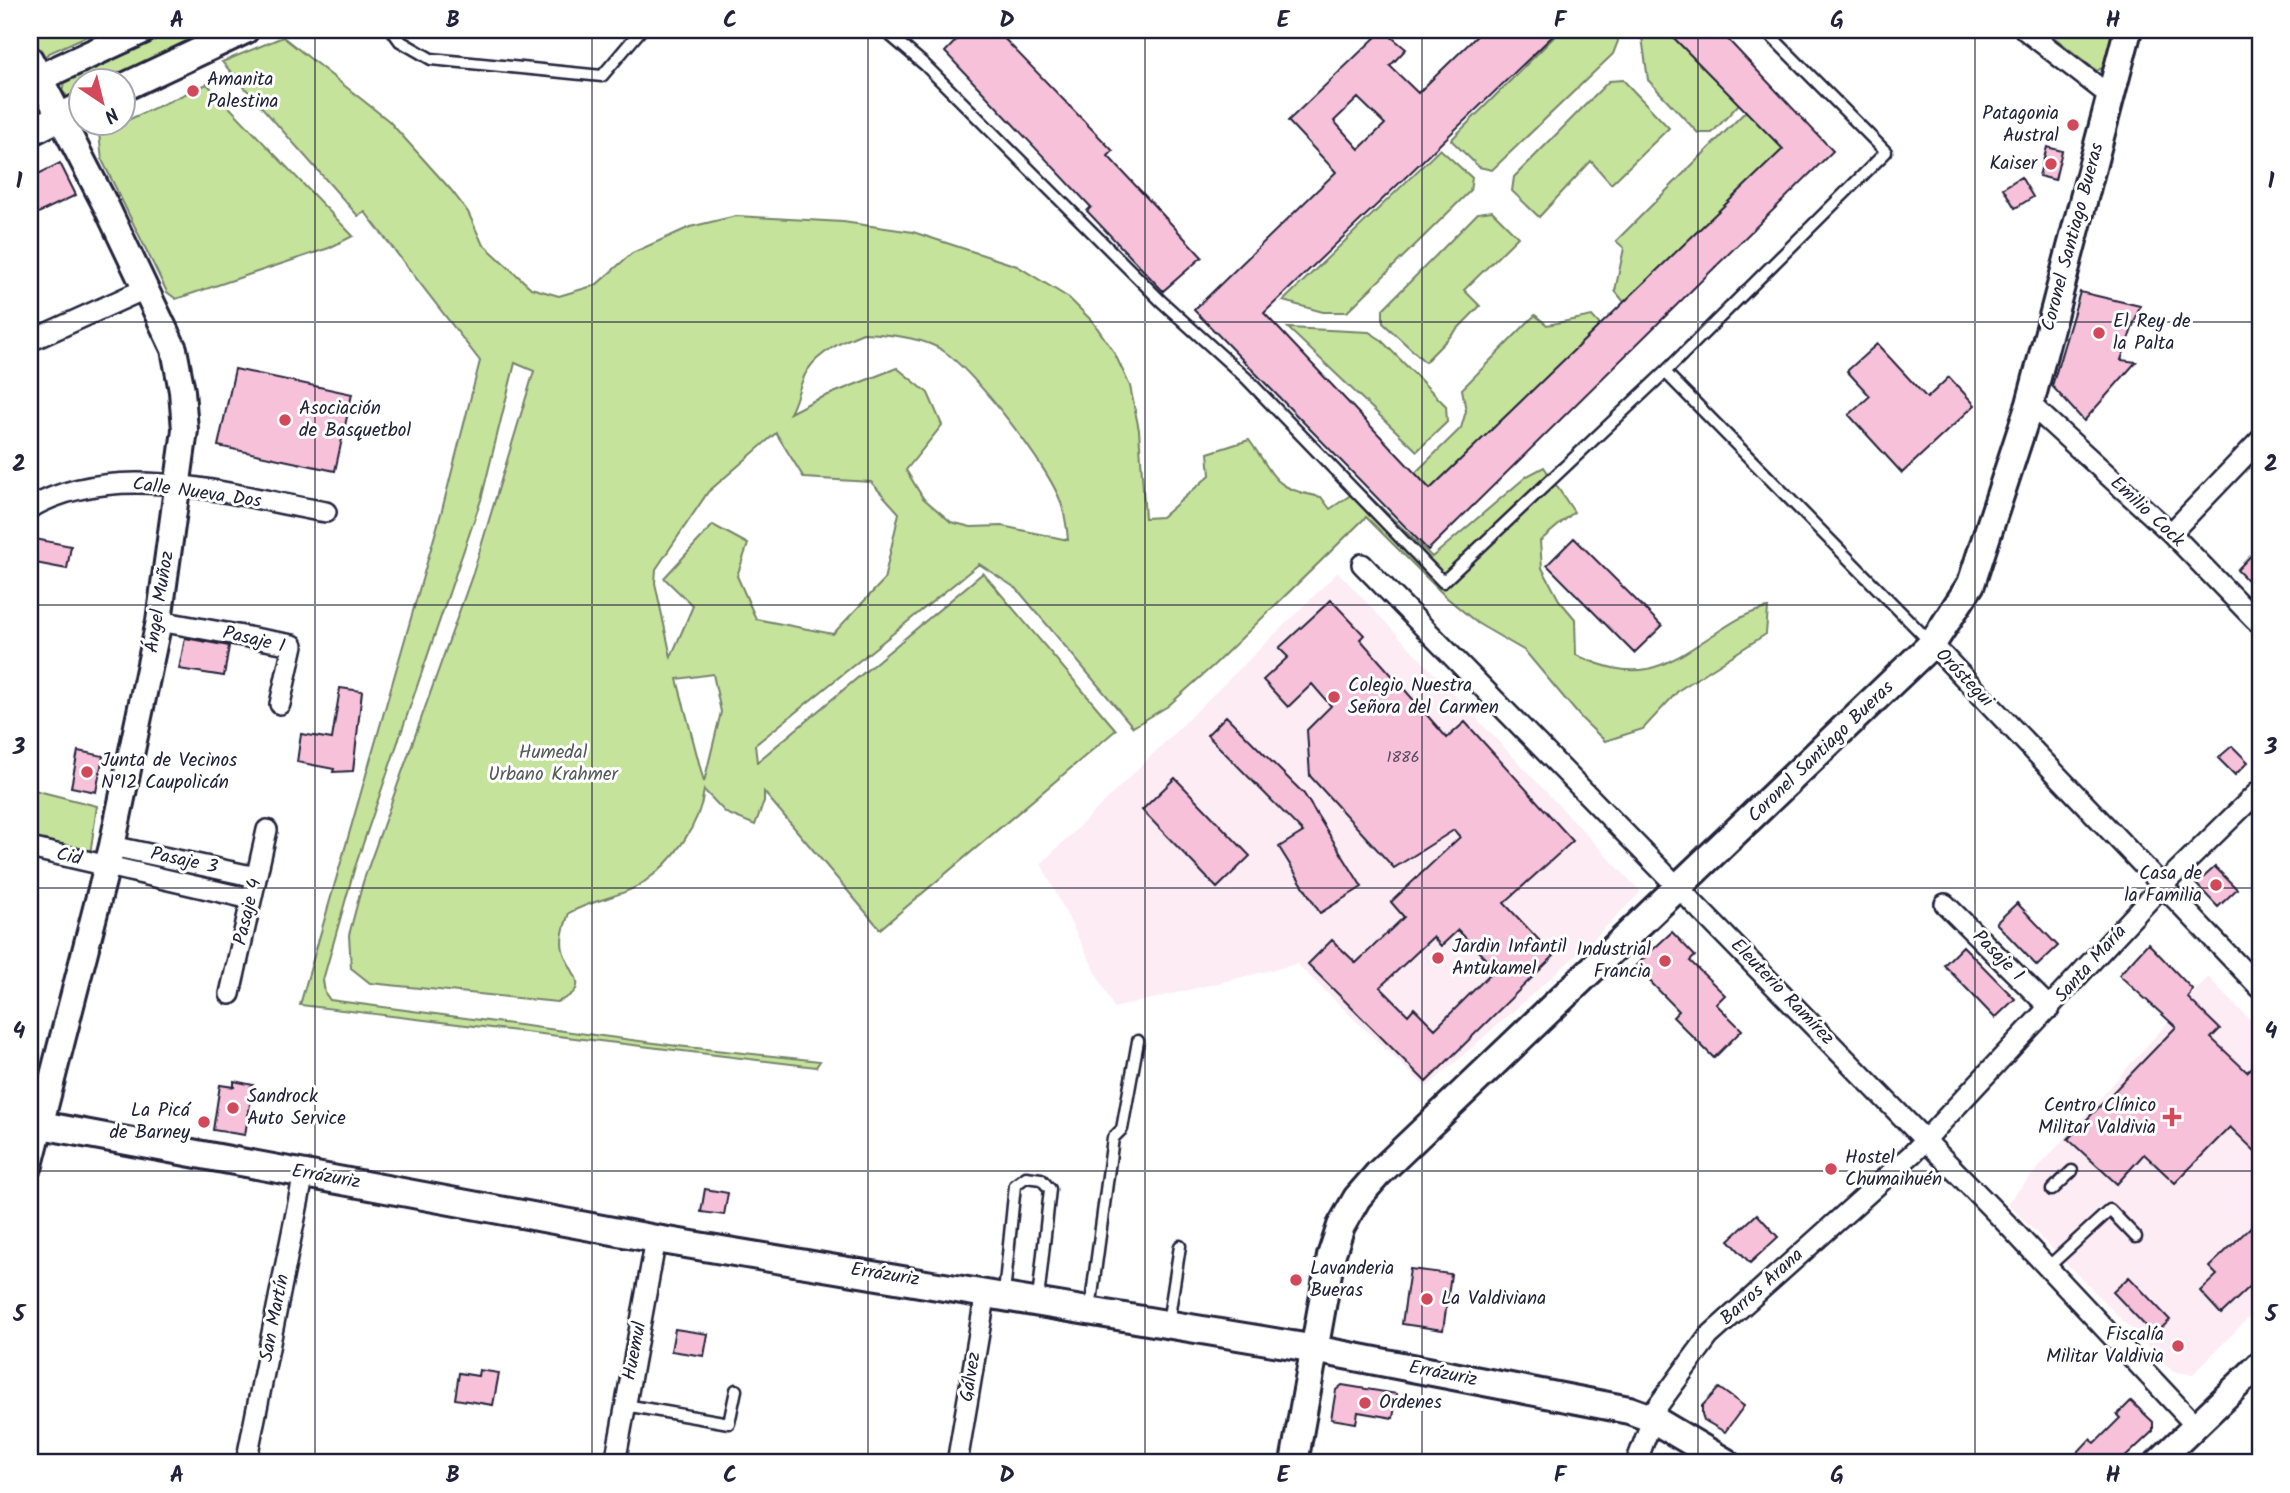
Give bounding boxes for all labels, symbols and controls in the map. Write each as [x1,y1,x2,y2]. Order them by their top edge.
text: A [170,3,184,39]
text: B [446,3,460,39]
text: C [723,3,737,39]
text: D [999,3,1015,39]
text: E [1277,3,1291,39]
text: F [1554,3,1568,39]
text: G [1830,3,1844,39]
text: H [2106,3,2121,39]
place label: Amanita Palestina [207,65,278,117]
north arrow [66,66,136,136]
marker: Amanita Palestina [185,83,201,99]
text: N [97,99,124,130]
place label: Patagonia Austral [1982,99,2059,151]
marker: Patagonia Austral [2065,117,2081,133]
street label: Coronel Santiago Bueras [2033,139,2113,335]
place label: Kaiser [1989,149,2039,179]
marker: Kaiser [2043,156,2059,172]
text: 1 [16,164,23,200]
text: 1 [2268,164,2275,200]
place label: El Rey de la Palta [2113,307,2191,359]
marker: El Rey de la Palta [2091,325,2107,341]
place label: Asociación de Basquetbol [299,394,411,446]
marker: Asociación de Basquetbol [277,412,293,428]
text: 2 [12,447,26,483]
text: 2 [2264,447,2278,483]
street label: Calle Nueva Dos [131,469,263,517]
street label: Emilio Cock [2103,469,2191,555]
street label: Ángel Muñoz [137,549,183,655]
street label: Pasaje 1 [220,618,288,662]
street label: Oróstegui [1928,641,2001,716]
place label: Colegio Nuestra Señora del Carmen [1348,671,1499,723]
street label: Coronel Santiago Bueras [1741,674,1901,830]
marker: Colegio Nuestra Señora del Carmen [1326,689,1342,705]
text: 3 [12,730,26,766]
text: 3 [2264,730,2278,766]
park label: Humedal Urbano Krahmer [488,738,619,790]
house number: 1886 [1386,745,1420,770]
place label: Junta de Vecinos N°12 Caupolicán [101,746,237,798]
marker: Junta de Vecinos N°12 Caupolicán [79,764,95,780]
street label: Pasaje 3 [148,839,221,883]
street label: Cid [53,840,85,875]
place label: Casa de la Familia [2124,859,2202,911]
street label: Pasaje 4 [226,876,270,948]
marker: Casa de la Familia [2208,877,2224,893]
street label: Santa María [2048,918,2134,1010]
street label: Pasaje 1 [1965,923,2031,989]
street label: Eleuterio Ramírez [1723,931,1841,1053]
place label: Jardin Infantil Antukamel [1452,932,1567,984]
place label: Industrial Francia [1577,935,1651,987]
marker: Jardin Infantil Antukamel [1430,950,1446,966]
marker: Industrial Francia [1657,953,1673,969]
text: 4 [13,1014,26,1050]
text: 4 [2265,1014,2278,1050]
place label: Sandrock Auto Service [247,1082,346,1134]
place label: Centro Clínico Militar Valdivia [2038,1091,2156,1143]
place label: La Picá de Barney [109,1096,192,1148]
marker: Sandrock Auto Service [225,1100,241,1116]
marker: Centro Clínico Militar Valdivia [2162,1107,2182,1127]
marker: La Picá de Barney [196,1114,212,1130]
place label: Hostel Chumaihuén [1845,1143,1942,1195]
street label: Errázuriz [289,1156,363,1198]
marker: Hostel Chumaihuén [1823,1161,1839,1177]
street label: Barros Arana [1713,1241,1811,1333]
place label: Lavanderia Bueras [1310,1254,1394,1306]
street label: Errázuriz [848,1255,922,1295]
street label: San Martín [252,1271,298,1365]
marker: Lavanderia Bueras [1288,1272,1304,1288]
place label: La Valdiviana [1441,1284,1546,1314]
marker: La Valdiviana [1419,1291,1435,1307]
text: 5 [12,1297,27,1333]
text: 5 [2264,1297,2279,1333]
street label: Huemul [615,1319,655,1383]
place label: Fiscalía Militar Valdivia [2046,1320,2164,1372]
marker: Fiscalía Militar Valdivia [2170,1338,2186,1354]
street label: Gálvez [952,1350,990,1404]
street label: Errázuriz [1406,1353,1480,1395]
place label: Ordenes [1379,1388,1442,1418]
marker: Ordenes [1357,1395,1373,1411]
text: A [170,1458,184,1493]
text: B [446,1458,460,1493]
text: C [723,1458,737,1493]
text: D [999,1458,1015,1493]
text: E [1277,1458,1291,1493]
text: F [1554,1458,1568,1493]
text: G [1830,1458,1844,1493]
text: H [2106,1458,2121,1493]

